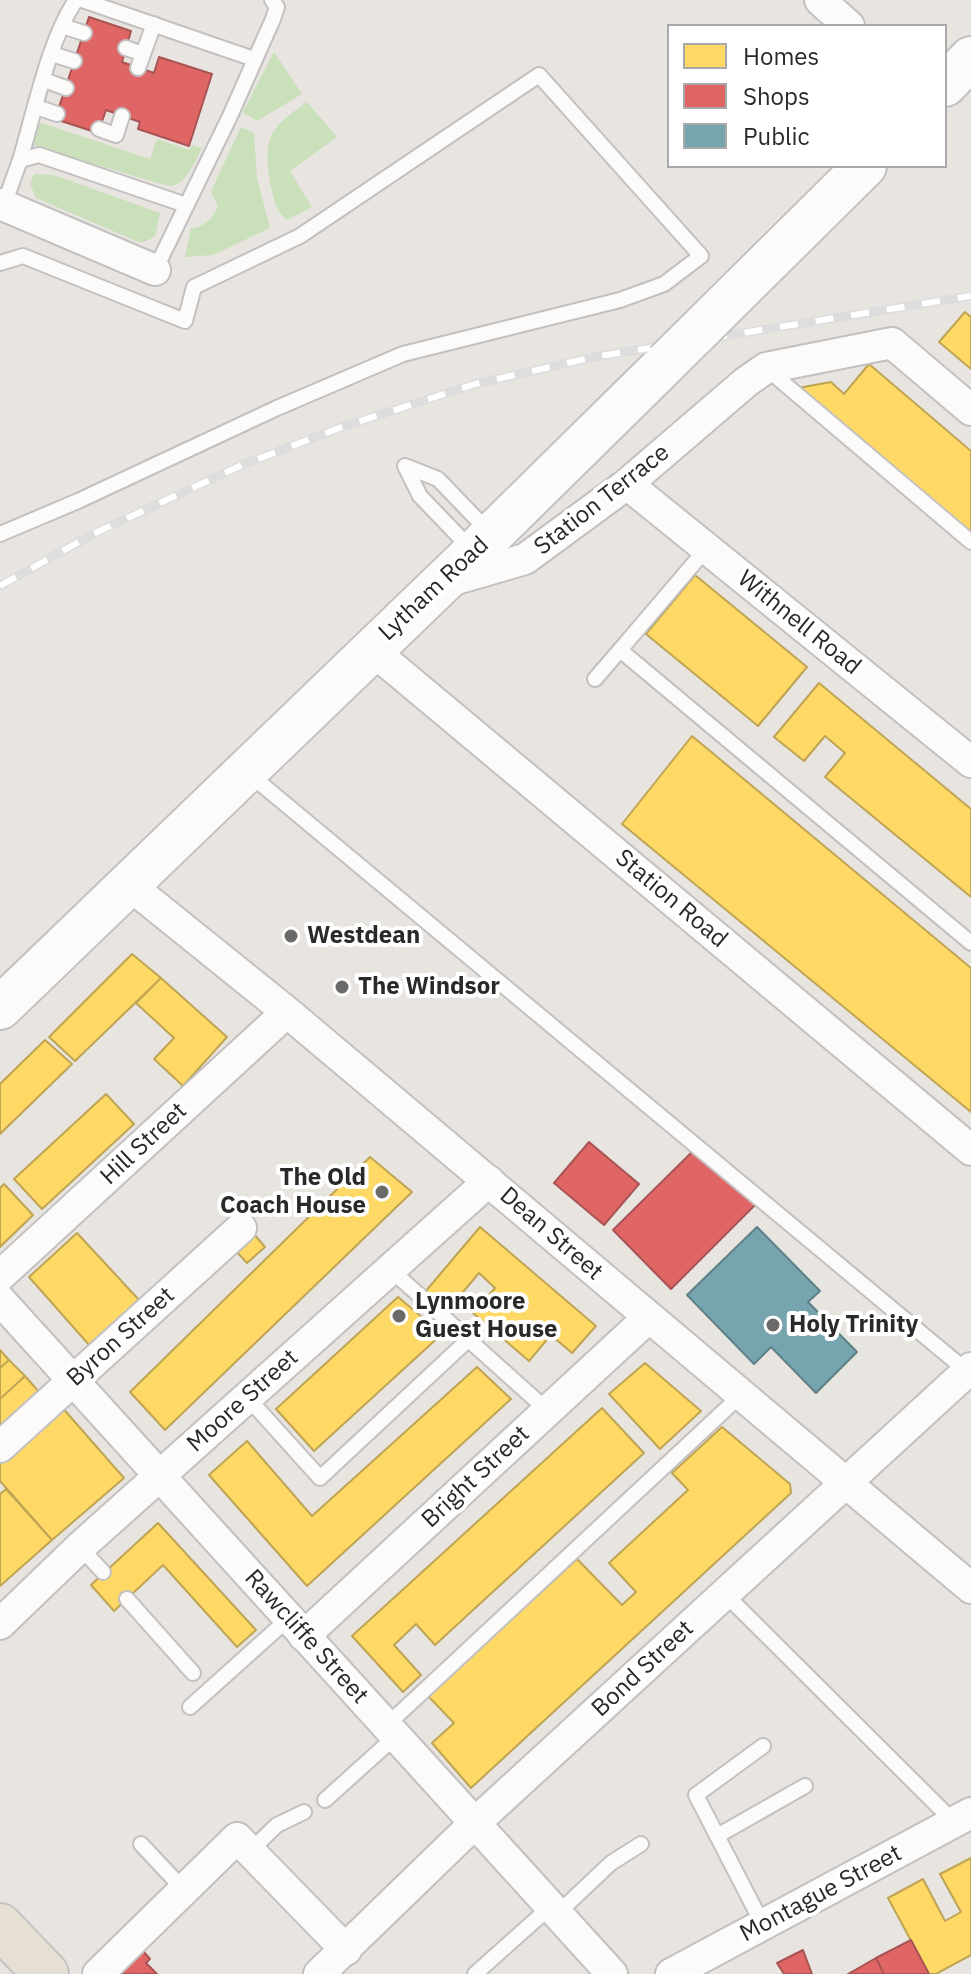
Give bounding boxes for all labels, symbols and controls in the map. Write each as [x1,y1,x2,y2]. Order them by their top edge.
legend [667,24,947,168]
text: Homes [743,40,819,72]
text: Shops [743,80,810,112]
text: Public [743,120,810,152]
street label: Station Terrace [529,438,675,562]
street label: Lytham Road [373,531,495,647]
street label: Withnell Road [732,565,866,681]
street label: Station Road [609,844,733,954]
place label: Westdean [307,922,420,950]
marker: Westdean [282,927,300,945]
place label: The Windsor [358,973,500,1001]
marker: The Windsor [333,978,351,996]
street label: Hill Street [95,1097,193,1191]
place label: The Old Coach House [220,1164,366,1220]
street label: Dean Street [494,1181,608,1287]
marker: The Old Coach House [373,1183,391,1201]
street label: Byron Street [61,1281,181,1393]
place label: Lynmoore Guest House [415,1288,558,1344]
marker: Lynmoore Guest House [390,1307,408,1325]
place label: Holy Trinity [789,1311,918,1339]
marker: Holy Trinity [764,1316,782,1334]
street label: Moore Street [181,1344,305,1458]
street label: Bright Street [416,1420,536,1534]
street label: Rawcliffe Street [238,1564,374,1710]
street label: Bond Street [586,1615,700,1723]
street label: Montague Street [735,1839,907,1949]

